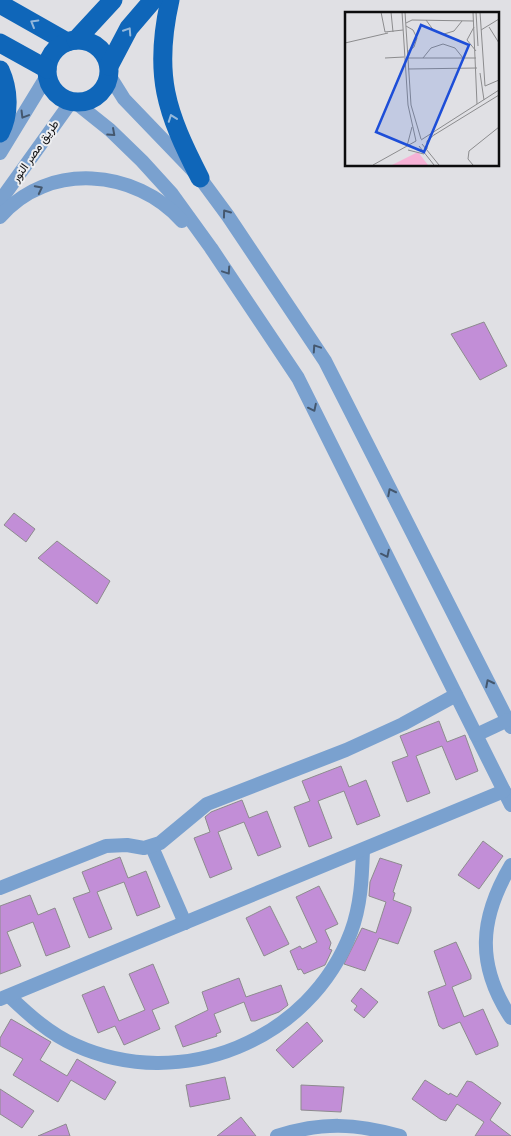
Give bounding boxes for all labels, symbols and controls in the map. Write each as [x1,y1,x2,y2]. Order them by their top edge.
inset map [345,12,498,166]
one-way arrow [30,19,39,29]
one-way arrow [122,27,131,37]
one-way arrow [20,109,30,118]
one-way arrow [168,114,178,123]
street label: طريق مصر النور [6,116,63,186]
one-way arrow [107,127,116,136]
one-way arrow [34,185,43,195]
one-way arrow [223,209,232,219]
one-way arrow [221,265,230,275]
one-way arrow [313,344,322,354]
one-way arrow [307,403,318,412]
one-way arrow [387,488,397,497]
one-way arrow [380,548,390,557]
one-way arrow [485,680,495,689]

